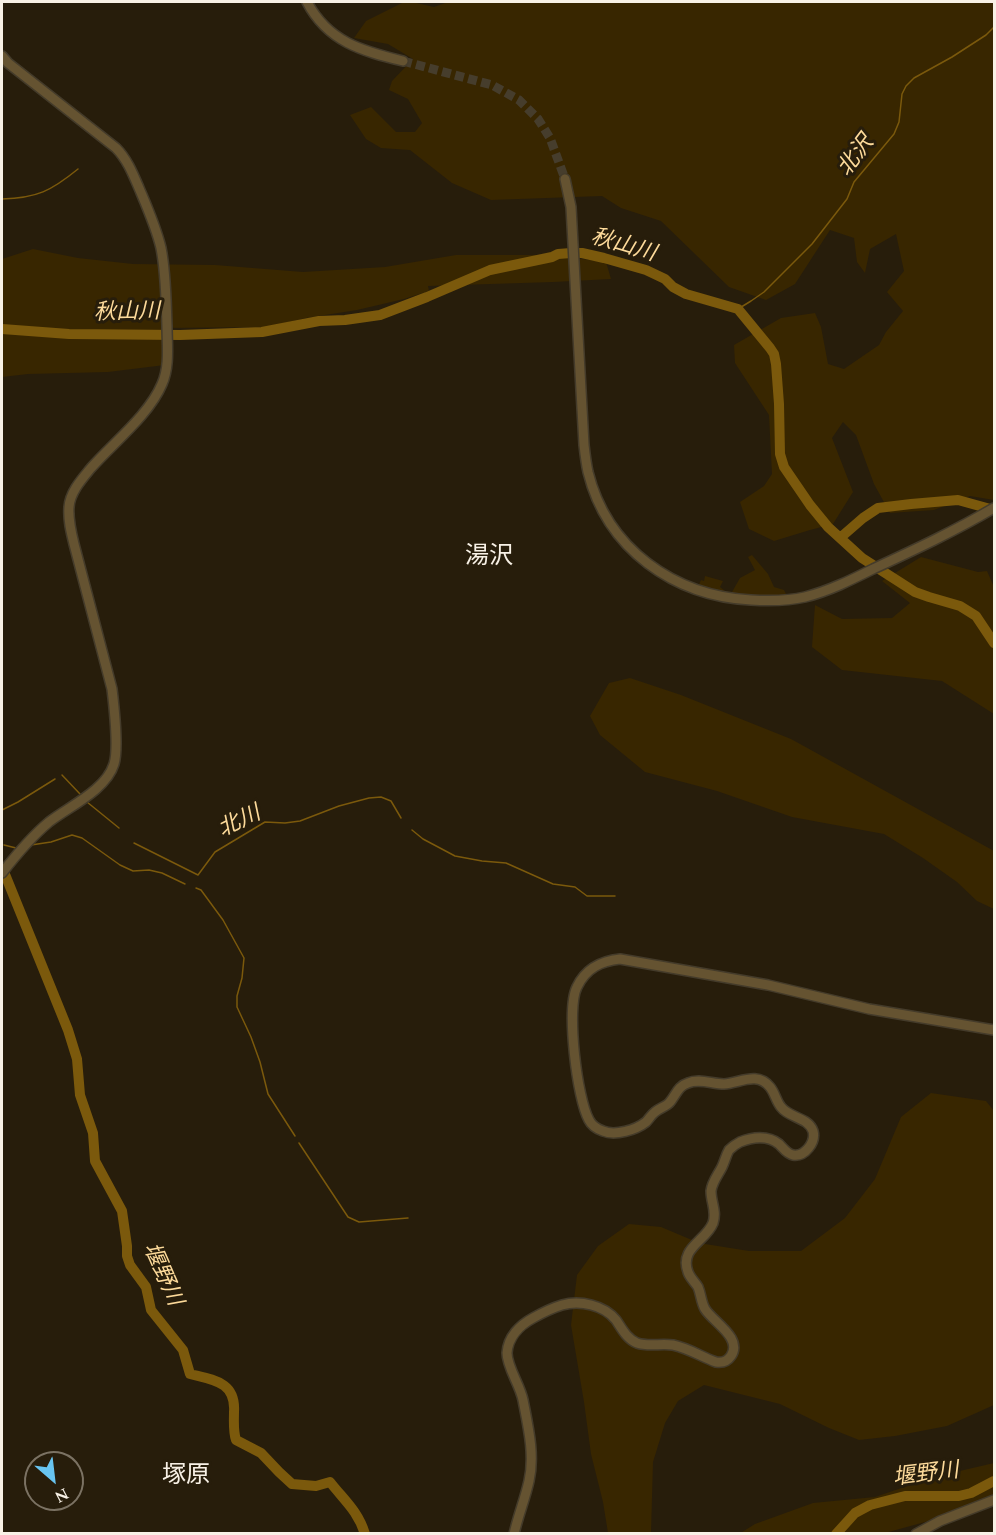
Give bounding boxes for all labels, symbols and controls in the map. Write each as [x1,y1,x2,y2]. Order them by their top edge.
water label: 北沢 [833,131,881,183]
water label: 秋山川 [588,225,658,269]
water label: 秋山川 [94,300,160,328]
district label: 湯沢 [465,544,513,572]
water label: 北川 [214,801,266,845]
water label: 堰野川 [136,1239,186,1311]
north arrow [24,1451,84,1511]
water label: 堰野川 [892,1459,960,1493]
district label: 塚原 [162,1463,210,1491]
text: N [50,1481,73,1509]

